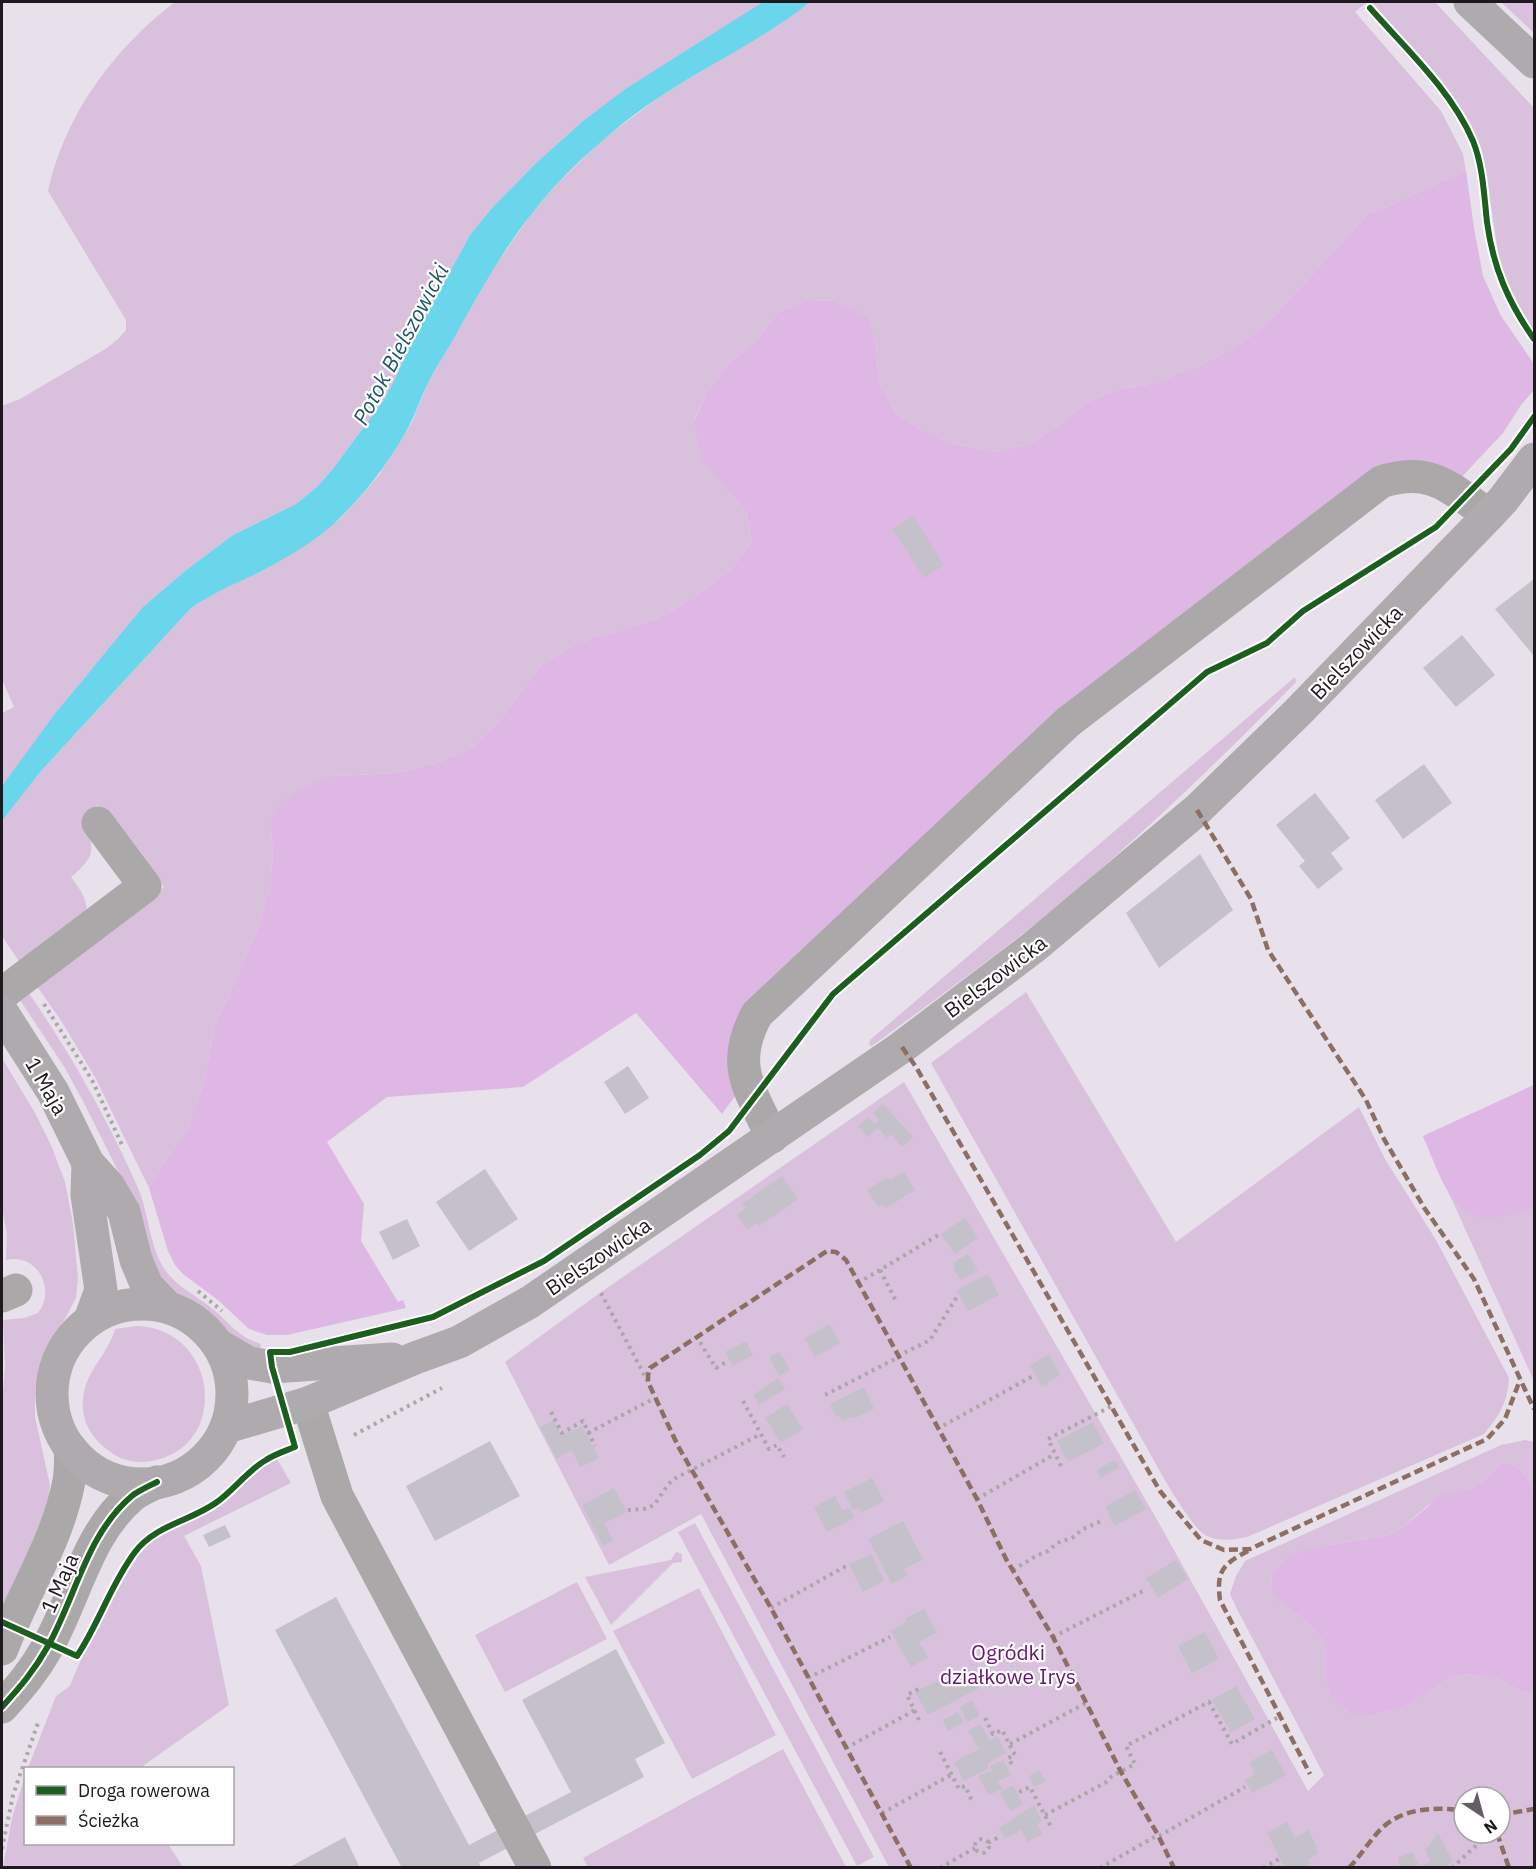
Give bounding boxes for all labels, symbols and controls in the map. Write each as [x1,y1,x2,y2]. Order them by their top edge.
water label: Potok Bielszowicki [345,258,455,430]
street label: Bielszowicka [1304,599,1408,705]
street label: Bielszowicka [938,928,1052,1024]
street label: 1 Maja [19,1052,75,1120]
street label: Bielszowicka [540,1210,656,1302]
street label: 1 Maja [34,1549,84,1617]
park label: Ogródki działkowe Irys [940,1638,1076,1690]
legend [24,1767,234,1845]
text: Droga rowerowa [78,1779,210,1802]
north arrow [1452,1785,1512,1845]
text: Ścieżka [78,1809,140,1832]
text: N [1480,1816,1501,1839]

